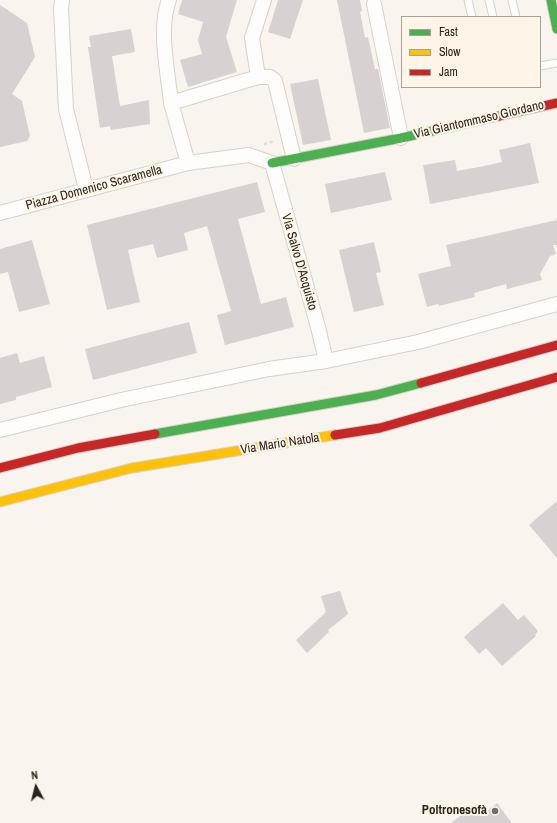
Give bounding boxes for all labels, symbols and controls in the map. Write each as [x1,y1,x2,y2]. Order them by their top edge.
legend [401,16,541,88]
text: Fast [439,24,458,40]
text: Slow [439,44,460,60]
text: Jam [439,64,458,80]
street label: Via Giantommaso Giordano [412,97,546,143]
street label: Piazza Domenico Scaramella [24,162,164,214]
street label: Via Salvo D'Acquisto [278,212,320,312]
street label: Via Mario Natola [239,430,321,458]
north arrow [16,767,56,807]
text: N [30,768,39,782]
place label: Poltronesofà [422,803,487,819]
marker: Poltronesofà [490,806,500,816]

